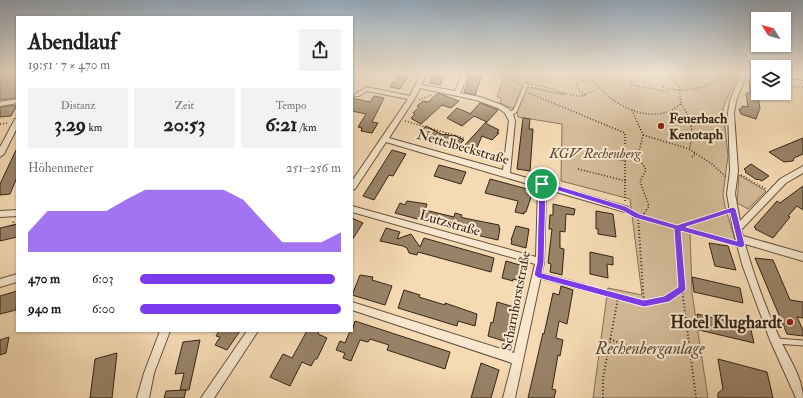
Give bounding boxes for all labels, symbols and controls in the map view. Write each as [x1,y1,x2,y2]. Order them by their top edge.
north arrow [751,12,791,52]
map controls [751,12,791,100]
text: Abendlauf [28,28,117,56]
button: share [299,29,341,71]
text: 19:51 · 7 × 470 m [28,57,110,73]
button: layers [751,60,791,100]
text: Distanz [61,99,96,112]
text: Zeit [175,99,194,112]
text: Tempo [275,99,306,112]
place label: Feuerbach Kenotaph [669,110,728,144]
text: 3.29 [54,112,86,137]
text: 20:53 [164,112,205,137]
text: 6:21 [265,112,298,137]
text: km [86,121,102,134]
text: /km [298,121,316,134]
marker: Feuerbach Kenotaph [656,121,666,131]
street label: Nettelbeckstraße [415,126,511,168]
park label: KGV Rechenberg [548,145,642,162]
text: Höhenmeter [28,160,94,176]
text: 251–256 m [286,160,341,176]
pin [525,167,559,201]
icon: arrive [531,173,553,195]
street label: Lutzstraße [418,206,482,240]
street label: Scharnhorststraße [498,250,534,352]
text: 470 m [28,271,60,287]
text: 6:03 [92,271,113,287]
text: 940 m [28,301,61,317]
text: 6:00 [92,301,115,317]
place label: Hotel Klughardt [670,312,782,334]
marker: Hotel Klughardt [785,317,795,327]
park label: Rechenberganlage [594,338,705,359]

